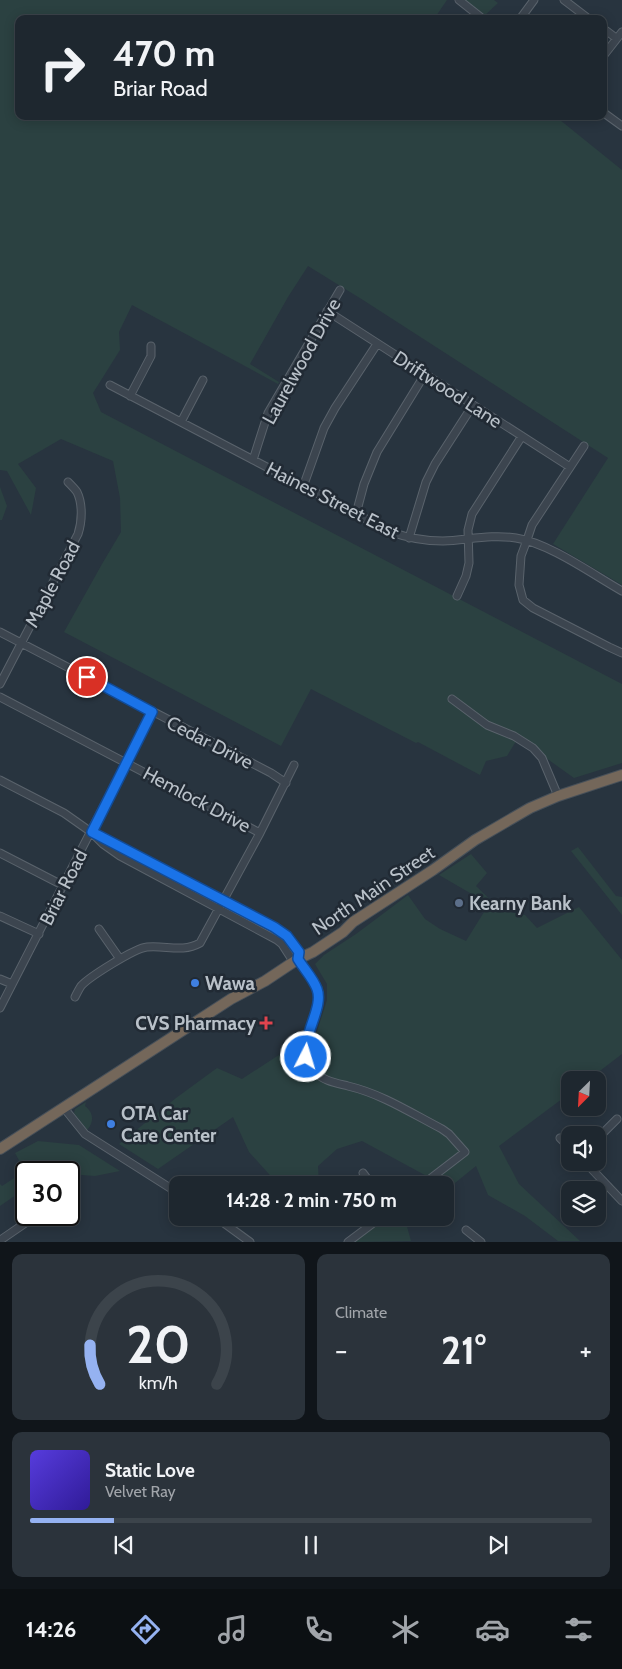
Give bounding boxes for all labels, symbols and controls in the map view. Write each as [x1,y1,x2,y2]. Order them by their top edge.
text: 470 m [113,32,215,75]
icon: right [30,35,95,100]
text: Briar Road [113,75,208,102]
street label: Laurelwood Drive [257,294,346,428]
street label: Driftwood Lane [389,346,507,433]
street label: Haines Street East [263,457,404,544]
street label: Maple Road [20,537,85,631]
pin [66,656,108,698]
icon: arrive [73,663,101,691]
street label: Cedar Drive [163,711,257,774]
street label: Hemlock Drive [139,761,255,838]
street label: North Main Street [308,841,439,940]
street label: Briar Road [35,846,92,929]
place label: Kearny Bank [469,892,572,915]
marker: Kearny Bank [453,897,465,909]
place label: Wawa [205,972,256,995]
marker: Wawa [189,977,201,989]
place label: CVS Pharmacy [135,1012,257,1035]
marker: CVS Pharmacy [260,1017,272,1029]
position arrow [279,1030,331,1082]
north arrow [561,1071,606,1116]
map controls [561,1071,606,1226]
place label: OTA Car Care Center [121,1102,217,1147]
marker: OTA Car Care Center [105,1118,117,1130]
button: sound [561,1126,606,1171]
speed limit sign: 30 [15,1161,80,1226]
button: layers [561,1181,606,1226]
text: 14:28 · 2 min · 750 m [226,1189,397,1212]
text: Climate [335,1303,387,1322]
text: 20 [126,1313,191,1376]
text: 21° [441,1327,486,1374]
text: − [335,1333,347,1367]
text: + [580,1333,592,1367]
text: km/h [139,1372,178,1393]
text: Static Love [105,1459,195,1482]
text: Velvet Ray [105,1482,176,1501]
icon: previous [110,1531,138,1559]
icon: pause [297,1531,325,1559]
icon: next [484,1531,512,1559]
icon: directions [128,1612,163,1647]
icon: music [215,1612,250,1647]
icon: phone [301,1612,336,1647]
icon: climate [388,1612,423,1647]
icon: car [475,1612,510,1647]
icon: filters [561,1612,596,1647]
text: 14:26 [26,1616,76,1643]

